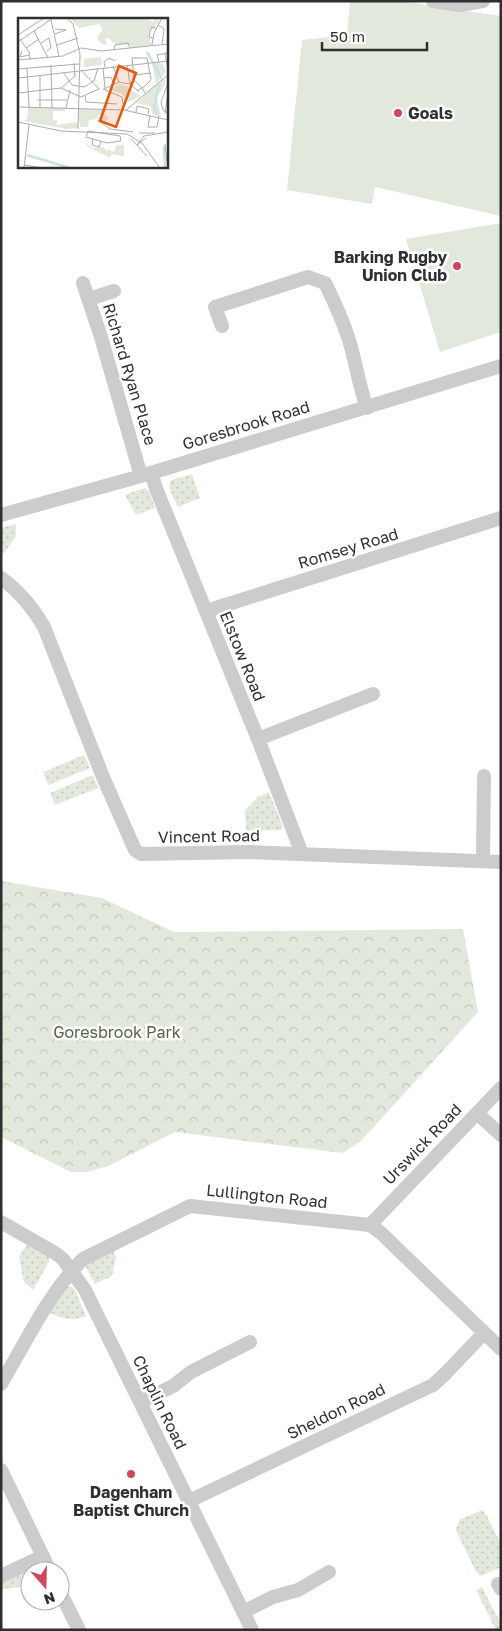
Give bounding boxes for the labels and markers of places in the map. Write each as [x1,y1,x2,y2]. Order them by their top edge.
place label: Goals [408,103,453,123]
marker: Goals [392,107,404,119]
place label: Barking Rugby Union Club [334,247,447,285]
marker: Barking Rugby Union Club [451,260,463,272]
marker: Dagenham Baptist Church [125,1468,137,1480]
place label: Dagenham Baptist Church [73,1482,189,1520]

